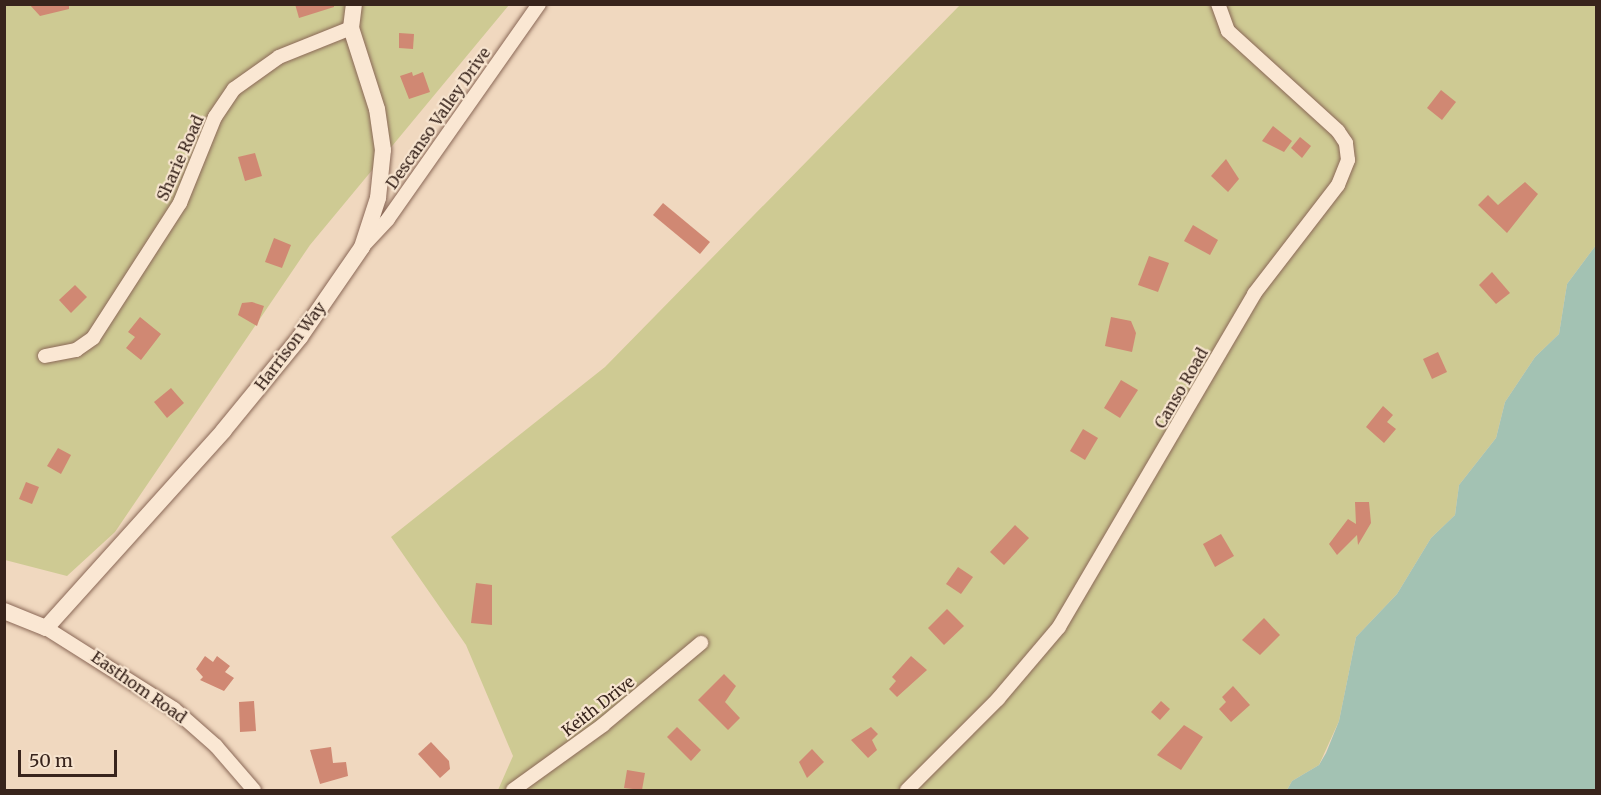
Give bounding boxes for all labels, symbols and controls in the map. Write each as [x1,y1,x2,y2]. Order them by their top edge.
street label: Descanso Valley Drive [382,44,494,192]
street label: Sharie Road [153,112,207,204]
street label: Harrison Way [251,298,329,394]
street label: Canso Road [1150,344,1212,432]
street label: Easthom Road [88,647,190,727]
street label: Keith Drive [558,672,638,740]
scale bar [21,738,120,776]
text: 50 m [29,749,73,772]

